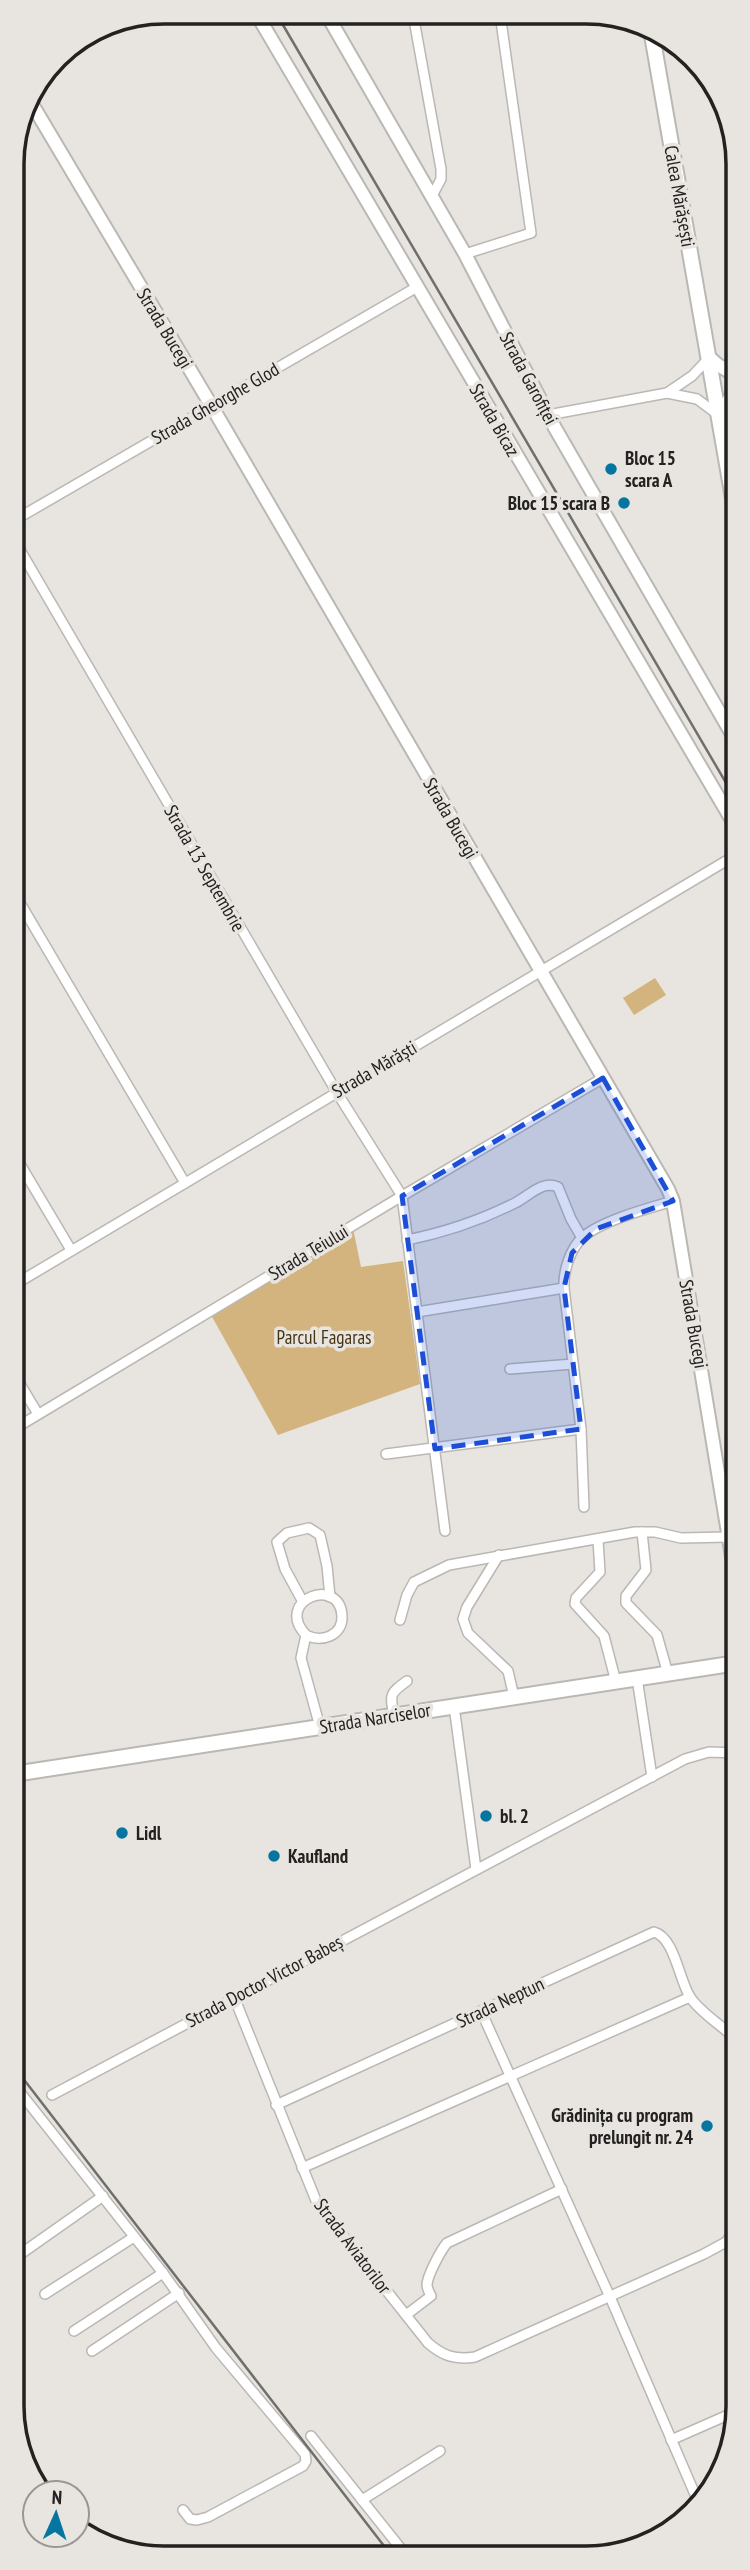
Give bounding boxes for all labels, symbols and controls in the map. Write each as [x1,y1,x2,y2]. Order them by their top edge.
street label: Calea Mărășești [659,143,701,249]
street label: Strada Bucegi [132,283,198,373]
street label: Strada Garofiței [495,327,563,429]
street label: Strada Gheorghe Glod [147,357,283,449]
street label: Strada Bicaz [465,379,526,461]
place label: Bloc 15 scara A [625,446,676,492]
marker: Bloc 15 scara A [603,461,619,477]
place label: Bloc 15 scara B [508,491,610,515]
marker: Bloc 15 scara B [616,495,632,511]
street label: Strada Bucegi [418,773,484,863]
street label: Strada 13 Septembrie [159,800,251,936]
street label: Strada Mărăști [327,1035,421,1103]
street label: Strada Teiului [264,1219,352,1285]
street label: Strada Bucegi [674,1278,714,1370]
park label: Parcul Fagaras [277,1325,371,1349]
street label: Strada Narciselor [318,1697,433,1739]
place label: bl. 2 [500,1804,529,1828]
marker: bl. 2 [478,1808,494,1824]
place label: Lidl [136,1821,162,1845]
marker: Lidl [114,1825,130,1841]
place label: Kaufland [288,1844,348,1868]
marker: Kaufland [266,1848,282,1864]
street label: Strada Doctor Victor Babeș [181,1929,347,2033]
street label: Strada Neptun [452,1971,548,2033]
place label: Grădinița cu program prelungit nr. 24 [551,2103,693,2149]
marker: Grădinița cu program prelungit nr. 24 [699,2118,715,2134]
street label: Strada Aviatorilor [309,2193,397,2299]
north arrow [21,2479,91,2549]
text: N [51,2485,63,2509]

